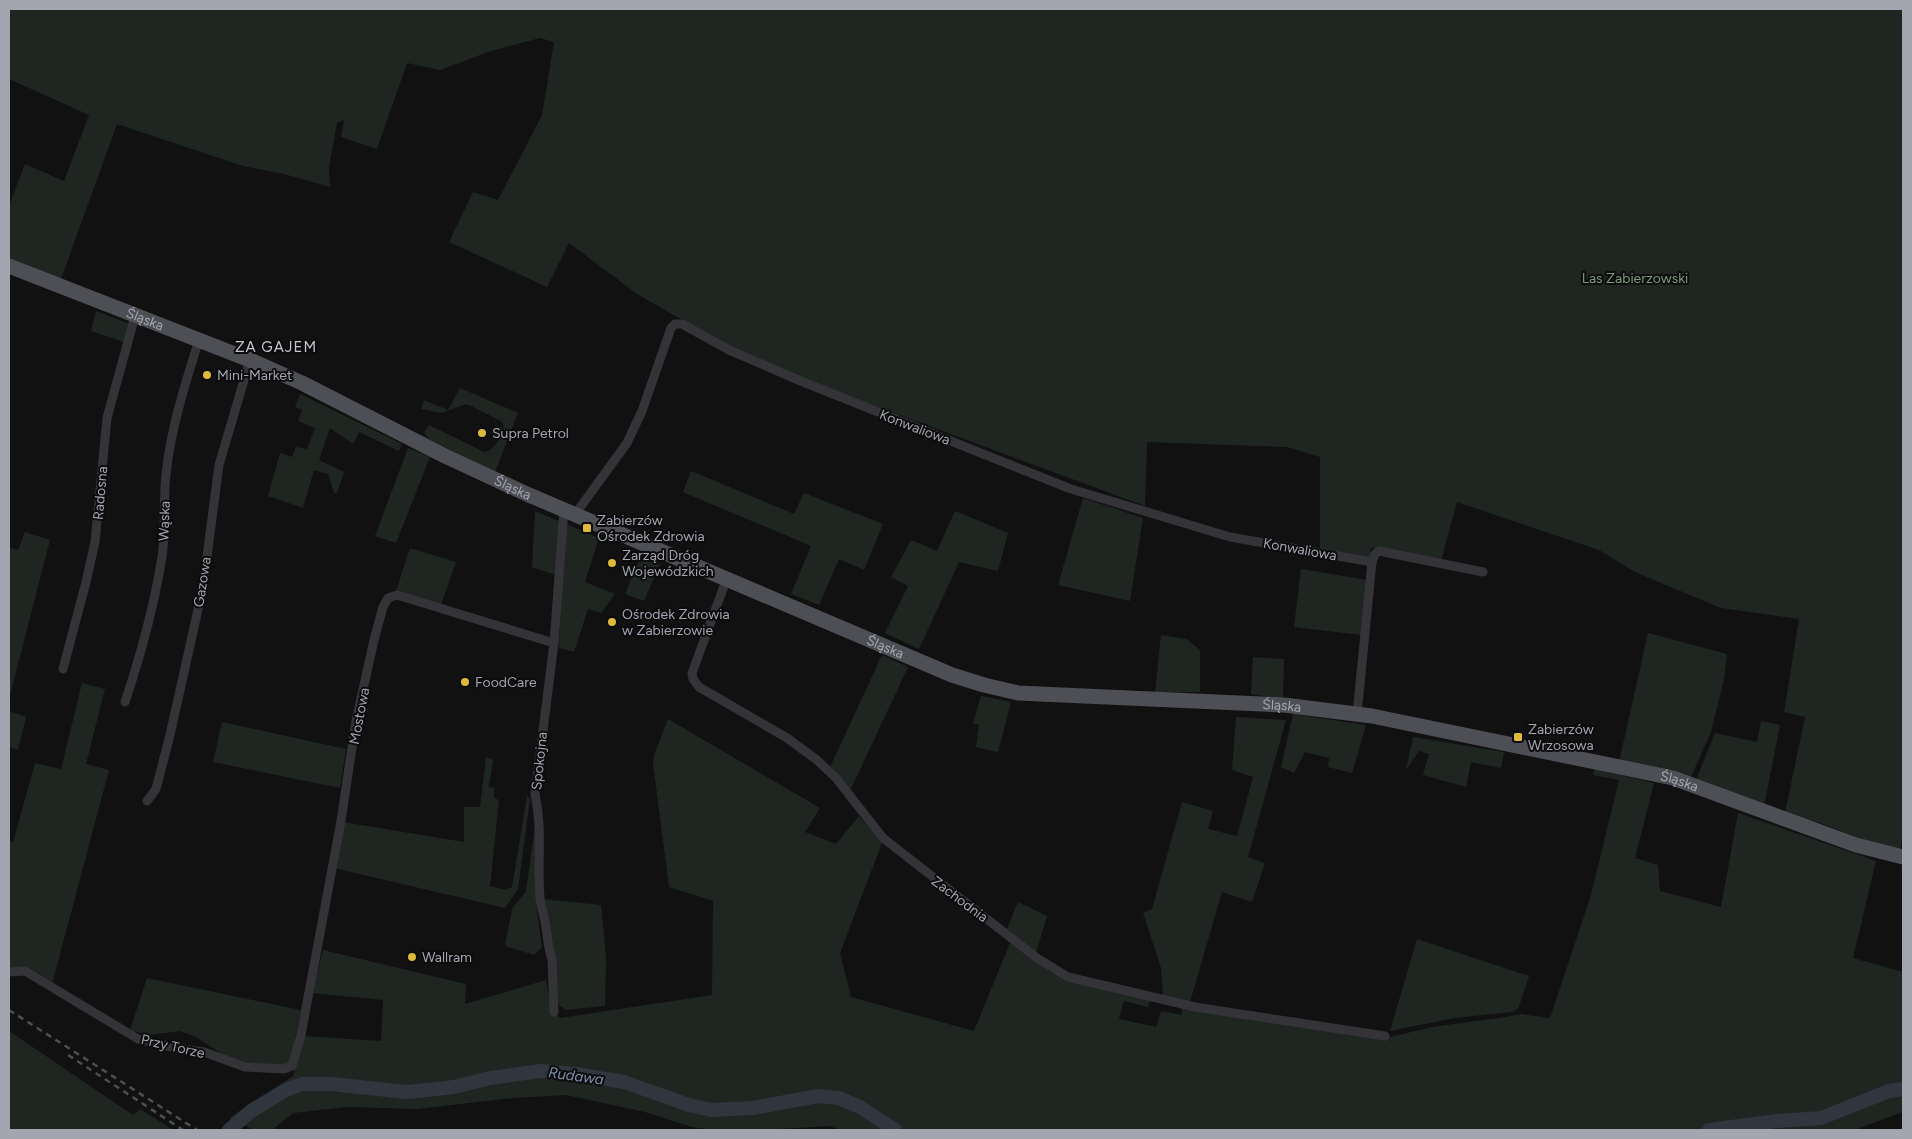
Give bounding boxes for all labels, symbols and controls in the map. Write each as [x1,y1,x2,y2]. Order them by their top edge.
park label: Las Zabierzowski [1582,270,1688,287]
street label: Śląska [124,304,166,335]
district label: ZA GAJEM [235,338,317,356]
place label: Mini-Market [217,367,292,384]
marker: Mini-Market [201,369,213,381]
street label: Konwaliowa [877,406,953,449]
place label: Supra Petrol [492,425,569,442]
marker: Supra Petrol [476,427,488,439]
street label: Radosna [90,466,111,521]
street label: Śląska [491,472,534,504]
street label: Wąska [155,501,174,541]
place label: Zabierzów Ośrodek Zdrowia [597,512,705,545]
marker: Zabierzów Ośrodek Zdrowia [581,522,593,534]
street label: Konwaliowa [1262,535,1338,564]
place label: Zarząd Dróg Wojewódzkich [622,547,714,580]
street label: Gazowa [190,556,215,608]
marker: Zarząd Dróg Wojewódzkich [606,557,618,569]
place label: Ośrodek Zdrowia w Zabierzowie [622,606,730,639]
marker: Ośrodek Zdrowia w Zabierzowie [606,616,618,628]
street label: Śląska [864,632,907,663]
place label: FoodCare [475,674,537,691]
marker: FoodCare [459,676,471,688]
street label: Mostowa [346,686,373,746]
street label: Śląska [1262,696,1302,716]
place label: Zabierzów Wrzosowa [1528,721,1594,754]
street label: Spokojna [528,731,551,791]
marker: Zabierzów Wrzosowa [1512,731,1524,743]
street label: Śląska [1659,768,1701,796]
street label: Zachodnia [928,873,991,926]
place label: Wallram [422,949,472,966]
marker: Wallram [406,951,418,963]
street label: Przy Torze [139,1031,207,1062]
water label: Rudawa [547,1063,605,1089]

